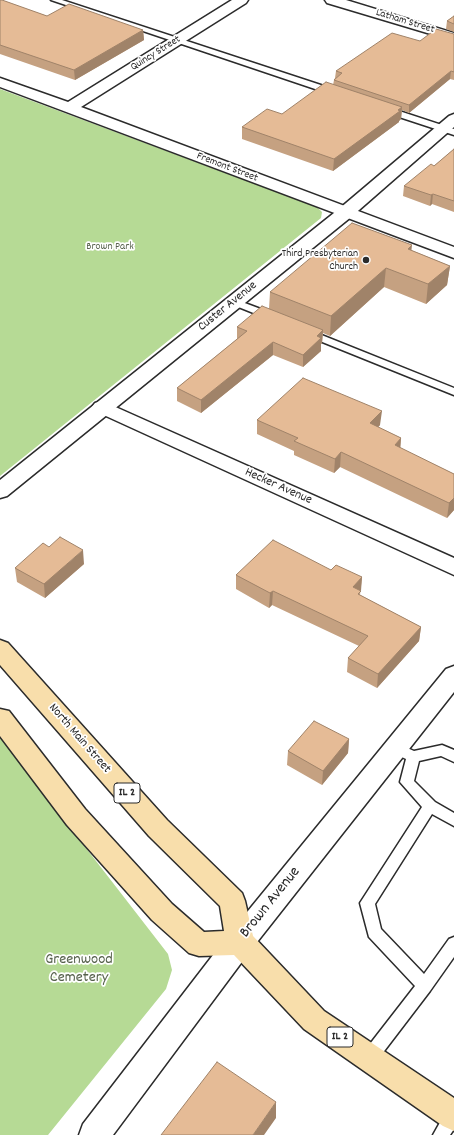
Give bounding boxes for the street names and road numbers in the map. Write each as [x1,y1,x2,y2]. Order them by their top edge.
street label: Latham Street [374,7,436,37]
street label: Quincy Street [129,33,183,75]
street label: Fremont Street [194,150,260,186]
street label: Custer Avenue [195,278,261,336]
street label: Hecker Avenue [242,465,314,509]
street label: North Main Street [44,701,114,777]
road number: IL 2 [114,783,140,803]
street label: Brown Avenue [237,864,305,942]
road number: IL 2 [327,1027,353,1047]

